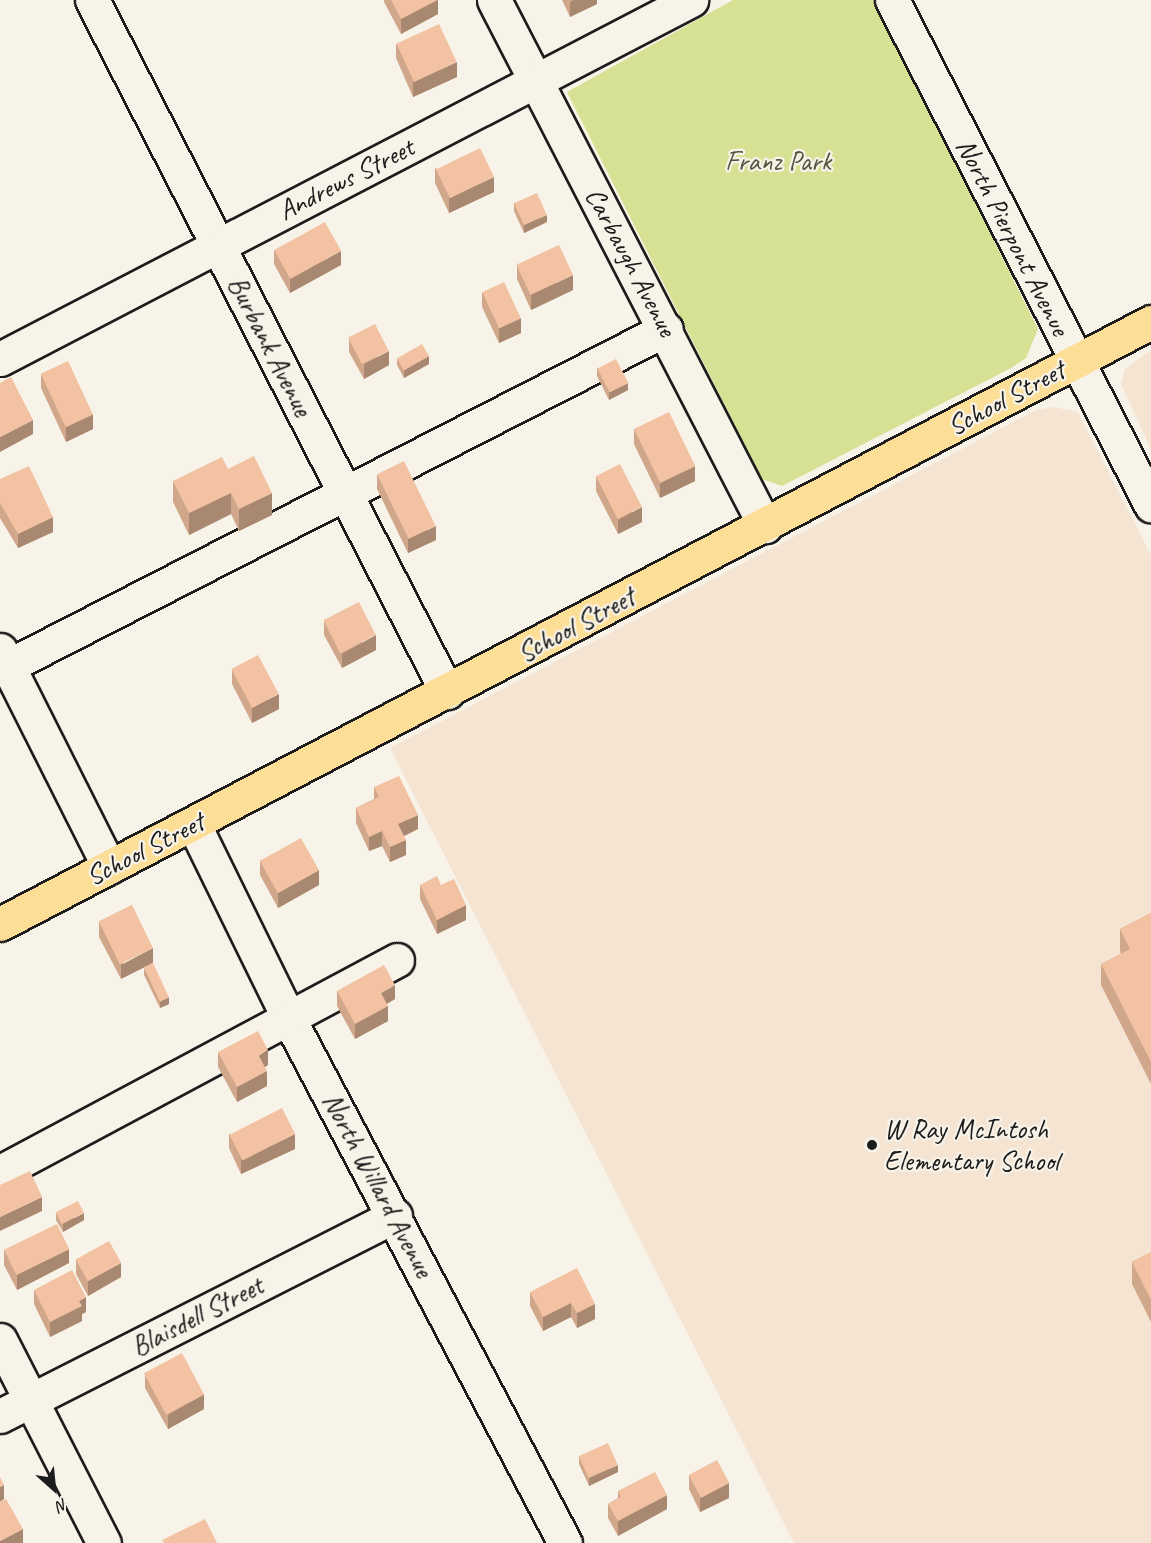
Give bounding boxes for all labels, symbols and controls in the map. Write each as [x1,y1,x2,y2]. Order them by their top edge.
street label: Andrews Street [272,130,420,228]
street label: North Pierpont Avenue [949,133,1077,341]
park label: Franz Park [724,144,832,178]
street label: Carbaugh Avenue [578,182,684,342]
street label: Burbank Avenue [220,271,320,421]
street label: School Street [942,353,1070,443]
street label: School Street [512,580,640,670]
street label: School Street [80,805,210,893]
street label: North Willard Avenue [315,1087,441,1283]
place label: W Ray McIntosh Elementary School [884,1112,1059,1178]
marker: W Ray McIntosh Elementary School [865,1138,879,1152]
street label: Blaisdell Street [125,1268,269,1364]
north arrow [24,1459,84,1519]
text: N [53,1494,71,1516]

